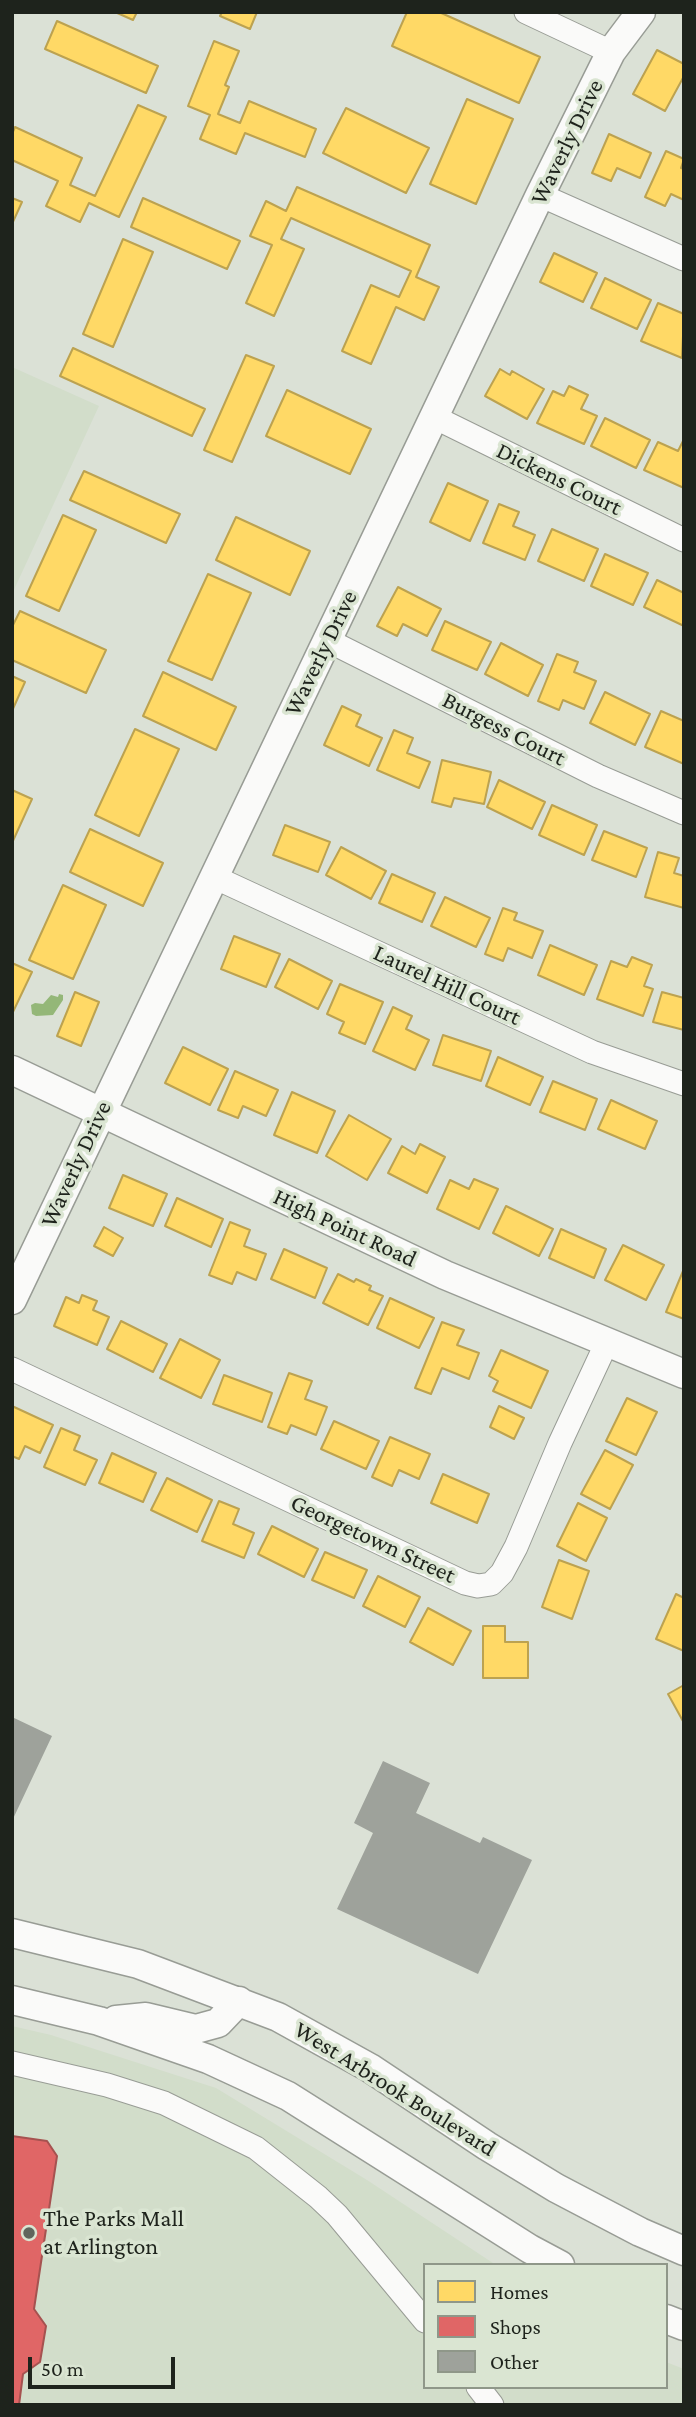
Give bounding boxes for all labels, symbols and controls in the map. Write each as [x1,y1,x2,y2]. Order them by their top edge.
street label: Waverly Drive [524,75,610,209]
street label: Dickens Court [492,436,626,522]
street label: Waverly Drive [278,586,364,720]
street label: Burgess Court [438,686,570,772]
street label: Laurel Hill Court [369,938,525,1032]
street label: Waverly Drive [34,1096,118,1232]
street label: High Point Road [269,1182,421,1274]
street label: Georgetown Street [286,1488,460,1590]
street label: West Arbrook Boulevard [289,2015,501,2163]
place label: The Parks Mall at Arlington [43,2205,184,2261]
marker: The Parks Mall at Arlington [21,2225,37,2241]
legend [423,2263,668,2389]
text: Homes [490,2280,549,2304]
text: Shops [490,2315,541,2339]
scale bar [32,2344,178,2388]
text: Other [490,2350,539,2374]
text: 50 m [41,2357,84,2381]

